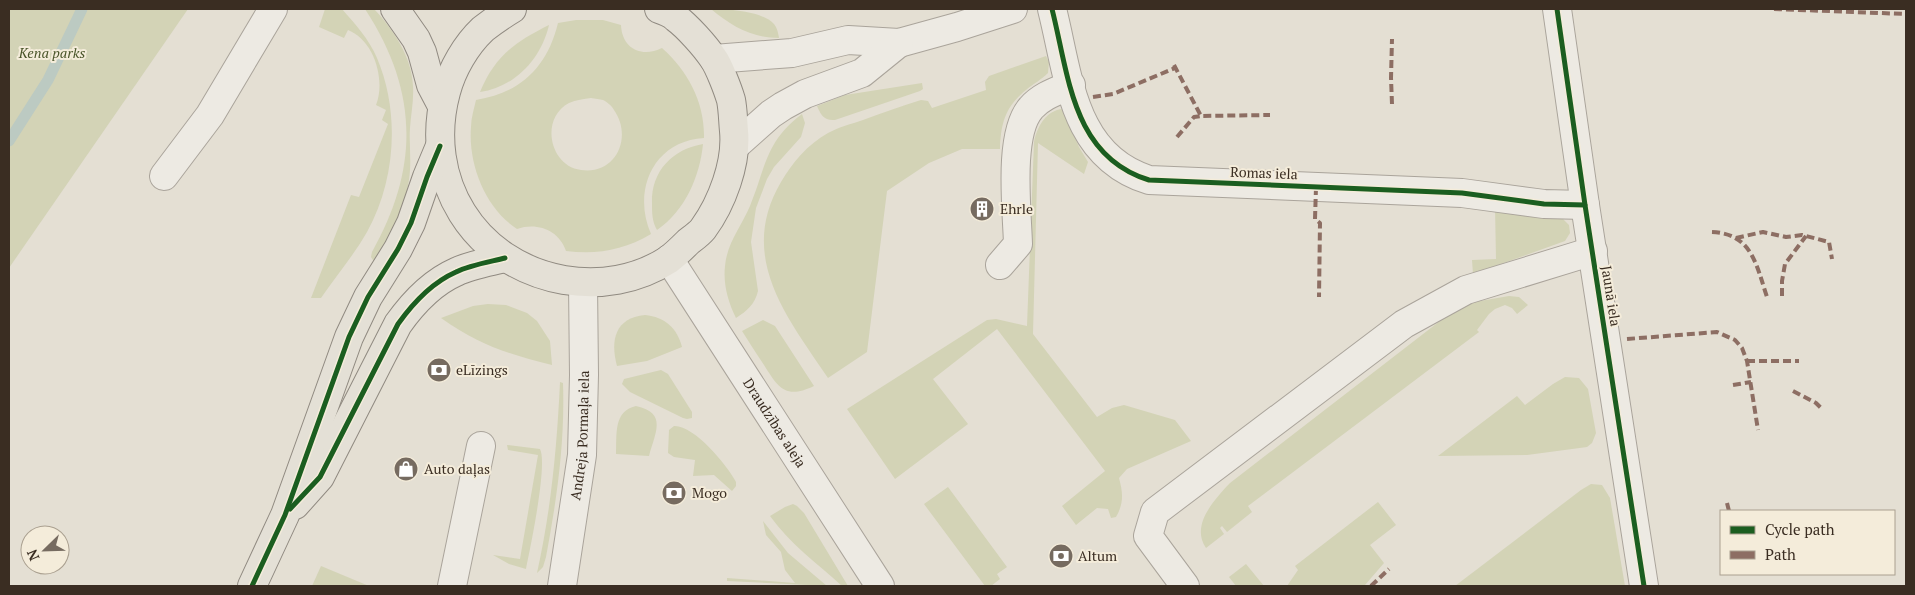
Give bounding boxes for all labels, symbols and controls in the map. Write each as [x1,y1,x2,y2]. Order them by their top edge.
park label: Kena parks [18,43,85,62]
street label: Romas iela [1230,162,1298,183]
building icon: Ehrle [969,196,995,222]
place label: Ehrle [1000,199,1033,218]
street label: Jaunā iela [1597,264,1626,328]
bank icon: eLīzings [426,357,452,383]
place label: eLīzings [456,360,508,379]
street label: Andreja Pormaļa iela [565,370,593,501]
street label: Draudzības aleja [739,374,811,471]
shop icon: Auto daļas [393,456,419,482]
place label: Auto daļas [424,459,490,478]
bank icon: Mogo [661,480,687,506]
place label: Mogo [692,483,727,502]
legend [1720,510,1895,575]
text: Cycle path [1765,519,1835,539]
north arrow [20,525,70,575]
bank icon: Altum [1048,543,1074,569]
text: Path [1765,544,1796,564]
text: N [22,546,43,564]
place label: Altum [1078,546,1117,565]

